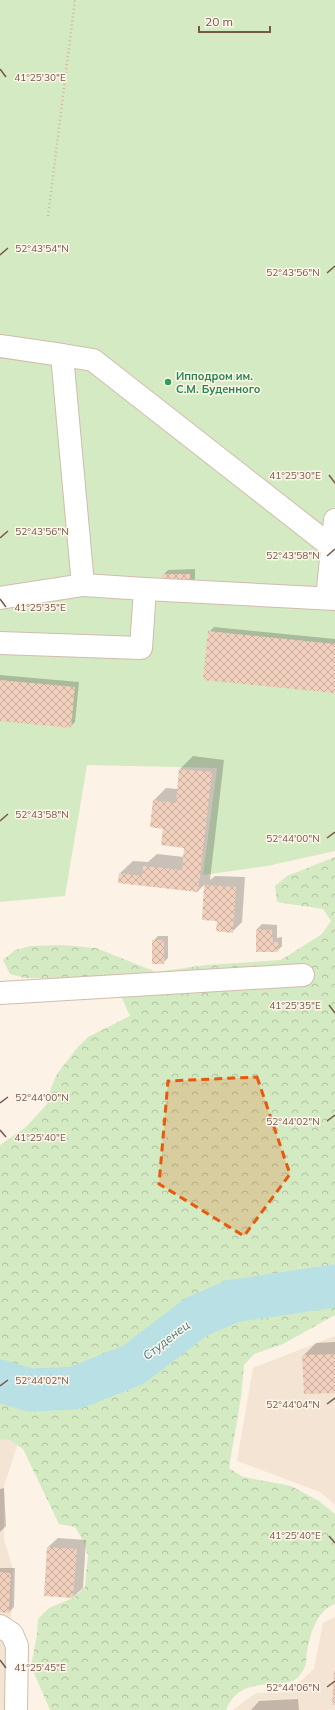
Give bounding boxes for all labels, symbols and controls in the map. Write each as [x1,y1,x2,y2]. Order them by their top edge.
scale bar [199,8,270,34]
text: 20 m [205,14,233,29]
text: 41°25'30"E [14,71,66,84]
text: 52°43'54"N [15,242,69,255]
text: 52°43'56"N [266,266,320,279]
place label: Ипподром им. С.М. Буденного [176,369,261,396]
marker: Ипподром им. С.М. Буденного [163,377,173,387]
text: 41°25'30"E [269,469,321,482]
text: 52°43'56"N [15,525,69,538]
text: 52°43'58"N [266,549,320,562]
text: 41°25'35"E [14,601,66,614]
text: 52°43'58"N [15,808,69,821]
text: 52°44'00"N [266,832,320,845]
text: 41°25'35"E [269,999,321,1012]
text: 52°44'00"N [15,1091,69,1104]
text: 52°44'02"N [266,1115,320,1128]
text: 41°25'40"E [14,1131,66,1144]
water label: Студенец [140,1317,192,1363]
text: 52°44'02"N [15,1374,69,1387]
text: 52°44'04"N [266,1398,320,1411]
text: 41°25'40"E [269,1529,321,1542]
text: 41°25'45"E [14,1661,66,1674]
text: 52°44'06"N [266,1681,320,1694]

